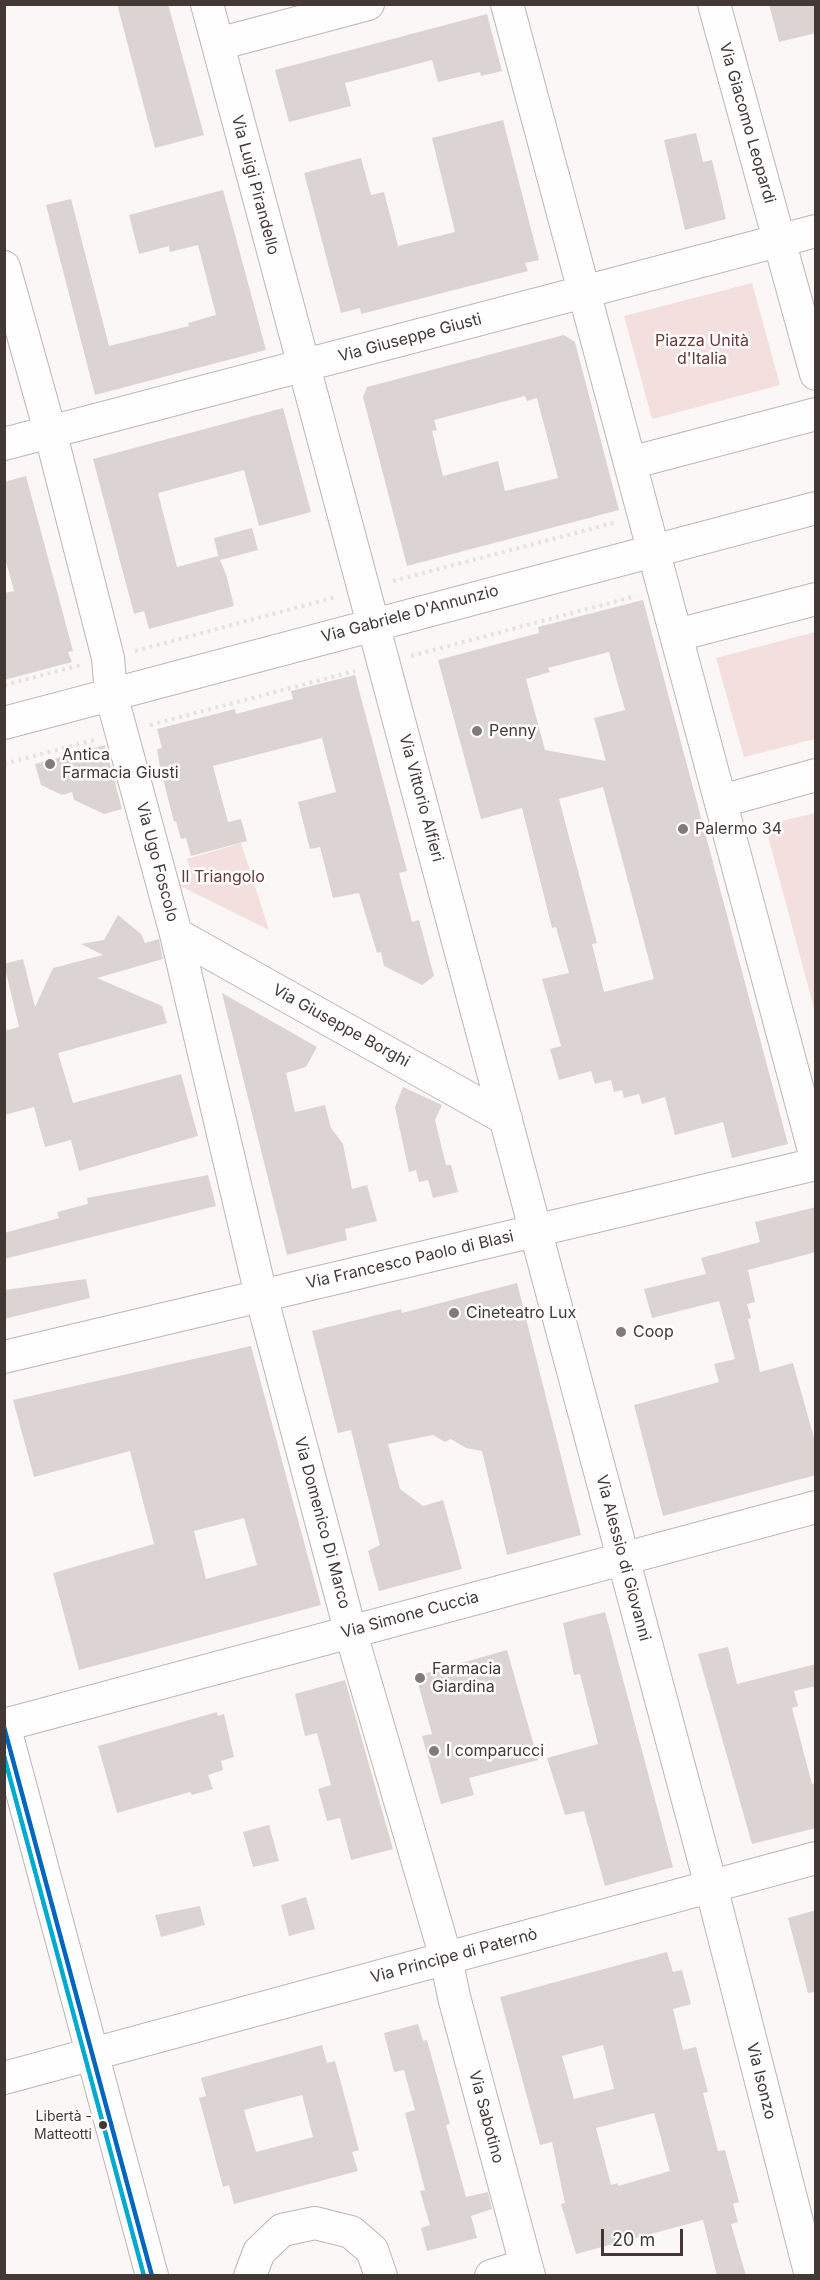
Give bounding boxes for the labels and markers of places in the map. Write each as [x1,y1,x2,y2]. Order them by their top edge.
place label: Penny [489,721,536,741]
marker: Penny [470,724,484,738]
place label: Antica Farmacia Giusti [62,745,179,783]
marker: Antica Farmacia Giusti [43,757,57,771]
place label: Palermo 34 [695,819,782,839]
marker: Palermo 34 [676,822,690,836]
place label: Cineteatro Lux [466,1303,576,1323]
marker: Cineteatro Lux [447,1306,461,1320]
place label: Coop [633,1322,674,1342]
marker: Coop [614,1325,628,1339]
place label: Farmacia Giardina [432,1659,501,1697]
marker: Farmacia Giardina [413,1671,427,1685]
place label: I comparucci [446,1741,544,1761]
marker: I comparucci [427,1744,441,1758]
place label: Libertà - Matteotti [34,2109,92,2142]
marker: Libertà - Matteotti [97,2119,109,2131]

